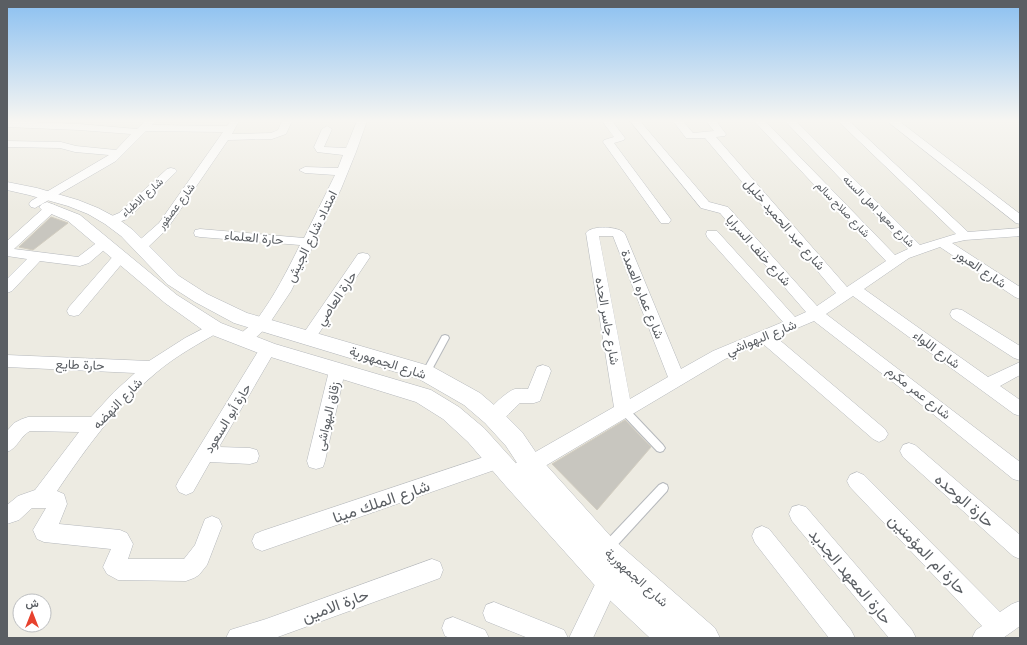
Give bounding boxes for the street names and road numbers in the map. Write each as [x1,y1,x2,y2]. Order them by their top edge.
street label: شارع معهد اهل السنه [839,172,918,251]
street label: شارع الاطباء [118,174,167,220]
street label: شارع عبد الحميد خليل [739,175,829,274]
street label: شارع صلاح سالم [812,178,873,241]
street label: شارع عصفور [153,180,199,233]
street label: امتداد شارع الجيش [282,188,342,285]
street label: شارع خلف السرايا [721,211,795,290]
street label: حارة العلماء [224,226,285,249]
street label: شارع العبور [950,244,1010,293]
street label: شارع عماره العمدة [616,247,668,342]
street label: حارة العاصي [312,268,363,330]
street label: شارع جاسر الحده [590,276,624,366]
street label: شارع البهواشي [723,316,800,361]
street label: شارع اللواء [909,327,964,373]
street label: شارع الجمهورية [347,342,429,384]
street label: حارة طايع [55,355,105,375]
street label: شارع عمر مكرم [882,362,954,424]
street label: شارع النهضه [89,374,147,433]
street label: حارة أبو السعود [200,380,255,456]
street label: زقاق البهواشى [311,380,344,452]
street label: حارة الوحده [930,469,999,532]
street label: شارع الملك مينا [330,475,433,529]
street label: حارة ام المؤمنين [884,509,972,599]
street label: حارة المعهد الجديد [804,524,897,629]
street label: شارع الجمهورية [601,544,672,611]
street label: حارة الامين [299,584,372,627]

